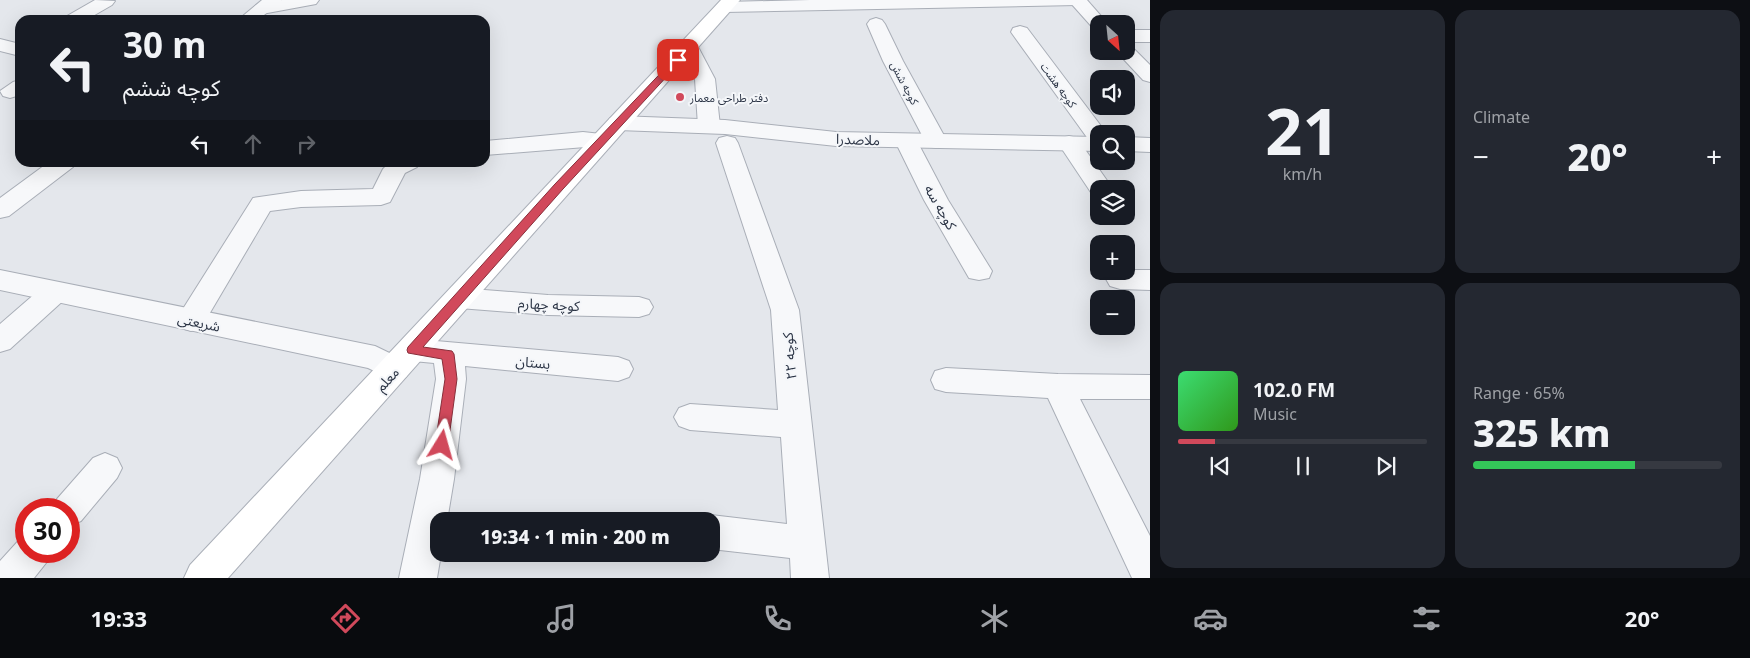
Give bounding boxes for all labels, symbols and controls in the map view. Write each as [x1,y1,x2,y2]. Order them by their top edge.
north arrow [1090,15,1135,60]
map controls [1090,15,1135,335]
text: 30 m [123,21,206,68]
icon: left [40,35,105,100]
pin [657,39,699,81]
icon: arrive [664,46,692,74]
street label: کوچه شش [886,59,923,108]
street label: کوچه هشت [1037,60,1081,111]
button: sound [1090,70,1135,115]
text: کوچه ششم [123,72,220,102]
text: 21 [1265,86,1340,174]
place label: دفتر طراحی معمار [689,90,768,105]
marker: دفتر طراحی معمار [674,91,686,103]
text: Climate [1473,106,1530,128]
button: search [1090,125,1135,170]
street label: ملاصدرا [836,129,880,149]
icon: left [186,130,214,158]
icon: ahead [239,130,267,158]
icon: right [292,130,320,158]
text: 20° [1567,130,1628,182]
text: − [1473,137,1489,175]
text: + [1706,137,1722,175]
text: km/h [1283,163,1322,185]
button: layers [1090,180,1135,225]
street label: کوچه سه [920,181,962,234]
button: + [1090,235,1135,280]
button: − [1090,290,1135,335]
street label: کوچه چهارم [518,293,581,317]
street label: شریعتی [176,308,222,336]
street label: کوچه ۲۲ [777,331,802,380]
street label: بستان [515,351,551,373]
street label: معلم [371,363,405,397]
text: 102.0 FM [1253,377,1335,403]
text: Range · 65% [1473,382,1565,404]
text: Music [1253,403,1297,425]
text: 325 km [1473,406,1611,458]
position arrow [415,418,467,470]
icon: previous [1206,452,1234,480]
icon: pause [1289,452,1317,480]
icon: next [1372,452,1400,480]
speed limit sign: 30 [15,498,80,563]
text: 19:34 · 1 min · 200 m [480,524,670,550]
icon: directions [328,601,363,636]
icon: music [544,601,579,636]
icon: phone [760,601,795,636]
icon: climate [977,601,1012,636]
icon: car [1193,601,1228,636]
icon: filters [1409,601,1444,636]
text: 19:33 [91,603,147,633]
text: 20° [1625,603,1659,633]

